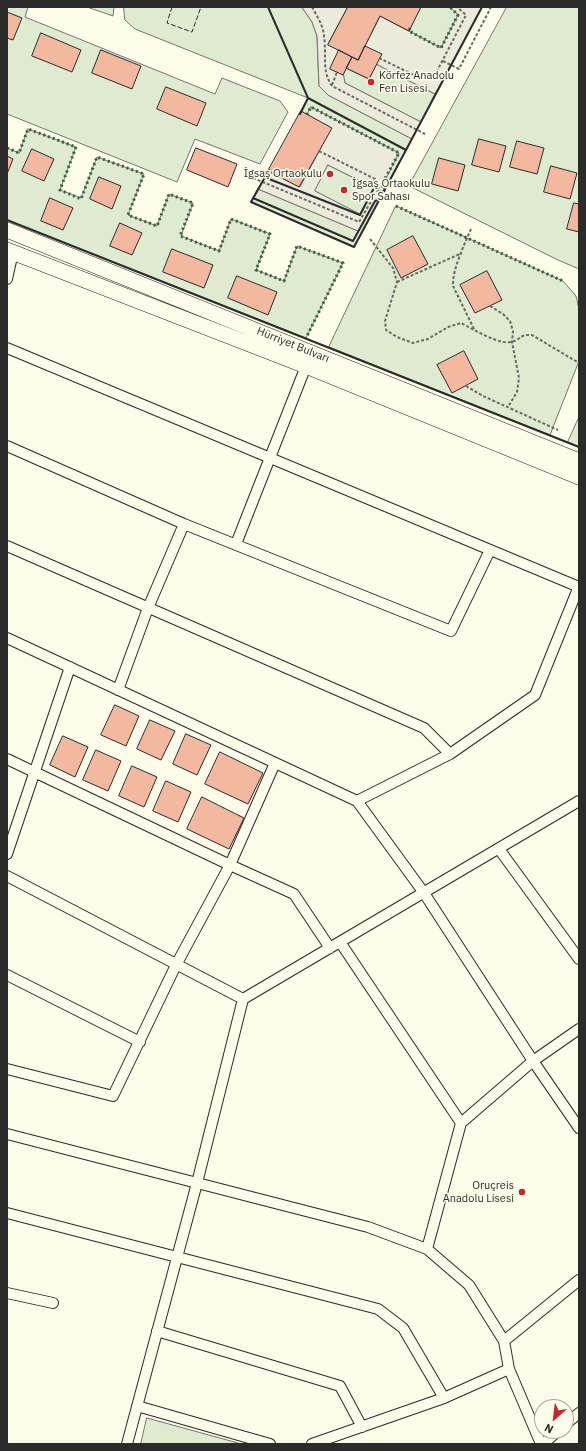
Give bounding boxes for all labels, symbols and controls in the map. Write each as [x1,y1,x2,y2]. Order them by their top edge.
place label: Körfez Anadolu Fen Lisesi [379,69,454,95]
marker: Körfez Anadolu Fen Lisesi [366,77,376,87]
place label: İgsaş Ortaokulu [244,167,322,181]
marker: İgsaş Ortaokulu [325,169,335,179]
place label: İgsaş Ortaokulu Spor Sahası [352,177,430,203]
marker: İgsaş Ortaokulu Spor Sahası [339,185,349,195]
street label: Hürriyet Bulvarı [255,324,331,366]
place label: Oruçreis Anadolu Lisesi [443,1179,514,1205]
marker: Oruçreis Anadolu Lisesi [517,1187,527,1197]
north arrow [534,1399,574,1439]
text: N [542,1421,556,1437]

